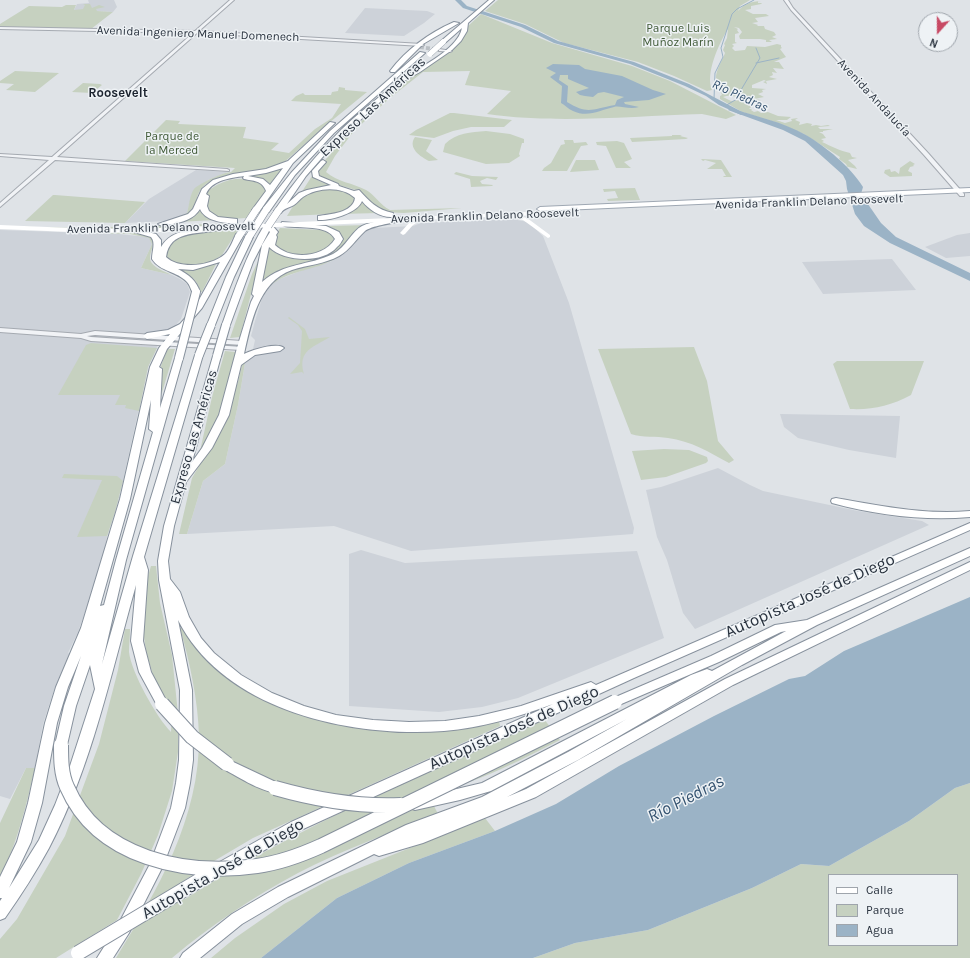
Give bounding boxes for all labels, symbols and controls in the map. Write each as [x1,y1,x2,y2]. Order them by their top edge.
north arrow [918,12,958,52]
park label: Parque Luis Muñoz Marín [642,22,714,50]
street label: Avenida Ingeniero Manuel Domenech [96,23,300,45]
text: N [928,35,940,50]
street label: Expreso Las Américas [317,54,429,160]
street label: Avenida Andalucía [834,56,914,140]
water label: Río Piedras [710,76,770,116]
district label: Roosevelt [88,85,148,101]
park label: Parque de la Merced [145,130,199,158]
street label: Avenida Franklin Delano Roosevelt [715,192,903,212]
street label: Avenida Franklin Delano Roosevelt [391,206,579,226]
street label: Avenida Franklin Delano Roosevelt [67,219,255,237]
street label: Expreso Las Américas [167,368,221,506]
street label: Autopista José de Diego [722,549,898,643]
street label: Autopista José de Diego [426,681,602,775]
water label: Río Piedras [644,771,728,827]
street label: Autopista José de Diego [138,814,308,924]
legend [828,874,958,946]
text: Calle [866,883,893,897]
text: Parque [866,903,904,917]
text: Agua [866,923,894,937]

